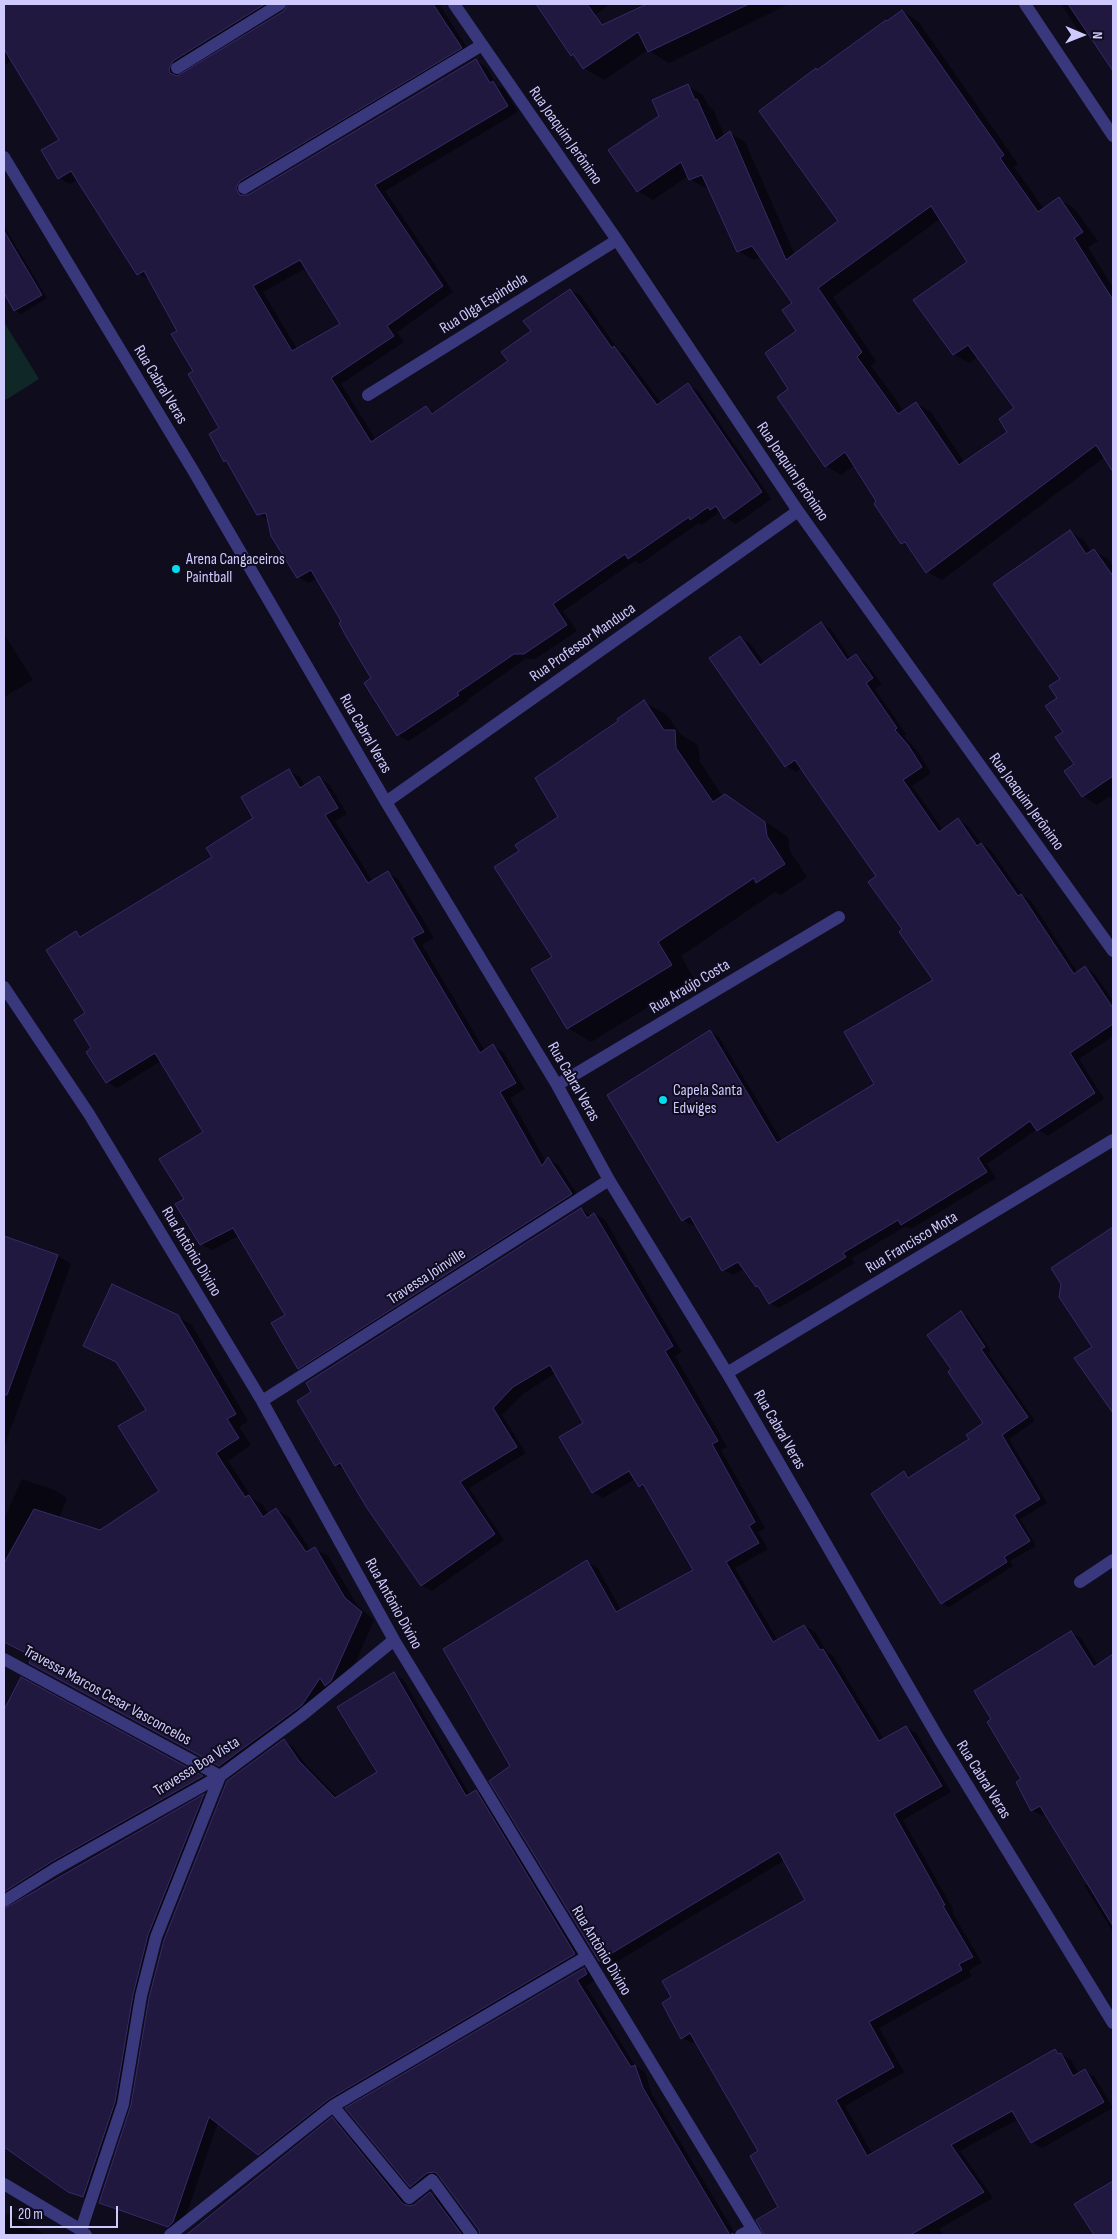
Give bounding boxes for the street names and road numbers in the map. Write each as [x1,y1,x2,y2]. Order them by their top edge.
street label: Rua Joaquim Jerônimo [524,83,606,189]
street label: Rua Olga Espindola [437,269,531,339]
street label: Rua Cabral Veras [129,342,191,428]
street label: Rua Joaquim Jerônimo [752,419,832,525]
street label: Rua Professor Manduca [527,599,639,687]
street label: Rua Cabral Veras [335,691,395,777]
street label: Rua Joaquim Jerônimo [984,750,1068,854]
street label: Rua Araújo Costa [646,956,734,1018]
street label: Rua Cabral Veras [543,1039,603,1125]
street label: Rua Antônio Divino [157,1204,225,1300]
street label: Rua Francisco Mota [863,1208,961,1278]
street label: Travessa Joinville [384,1245,470,1309]
street label: Rua Cabral Veras [749,1387,809,1473]
street label: Rua Antônio Divino [360,1555,426,1653]
street label: Travessa Marcos Cesar Vasconcelos [20,1642,194,1750]
street label: Travessa Boa Vista [151,1733,243,1801]
street label: Rua Cabral Veras [951,1737,1015,1823]
street label: Rua Antônio Divino [567,1903,635,1999]

